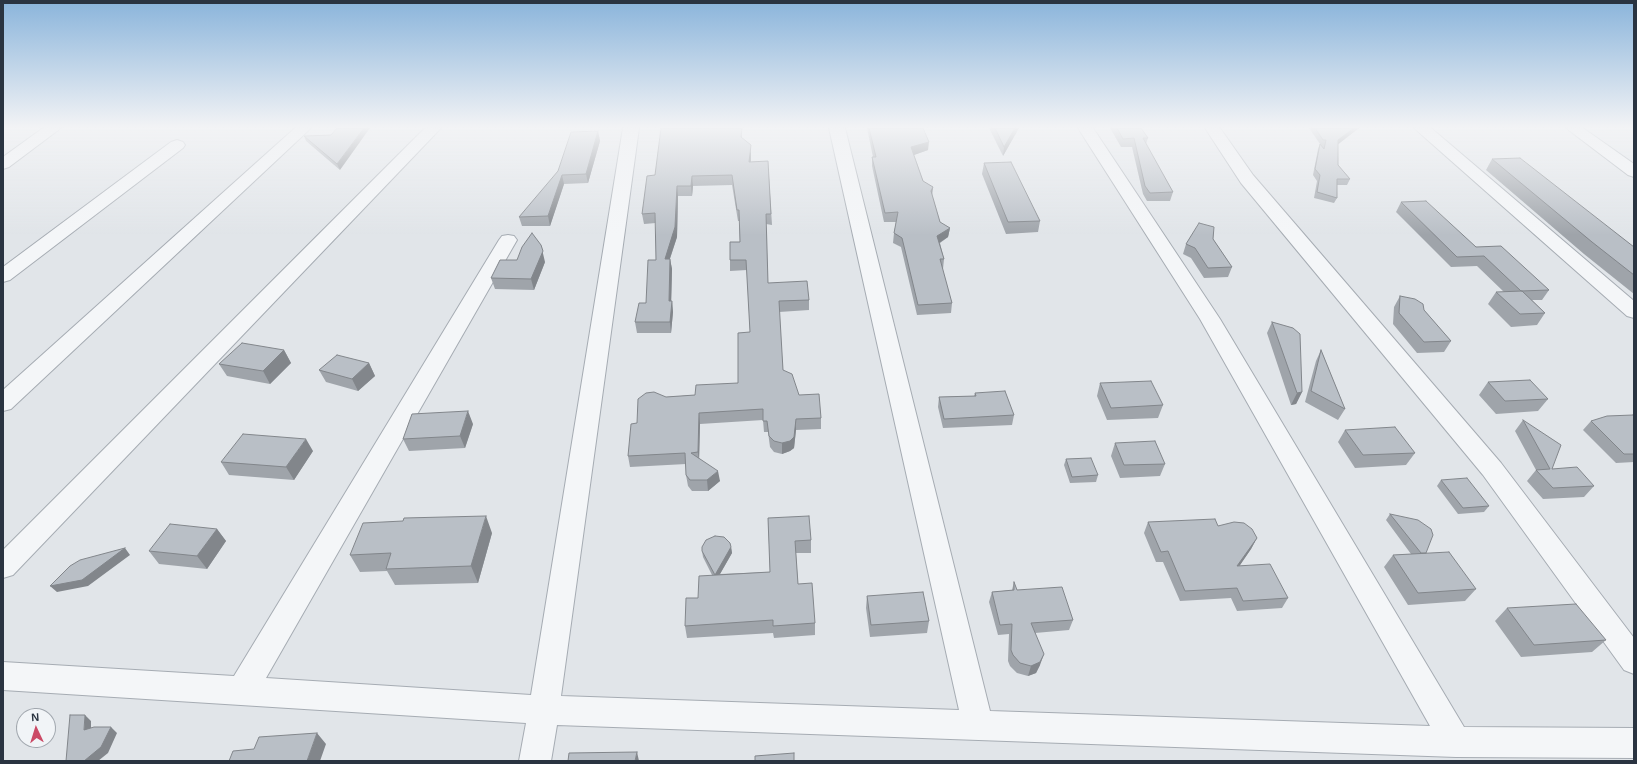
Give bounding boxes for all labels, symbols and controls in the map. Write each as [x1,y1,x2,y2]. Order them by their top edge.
north arrow [16,708,56,748]
text: N [31,711,40,723]

